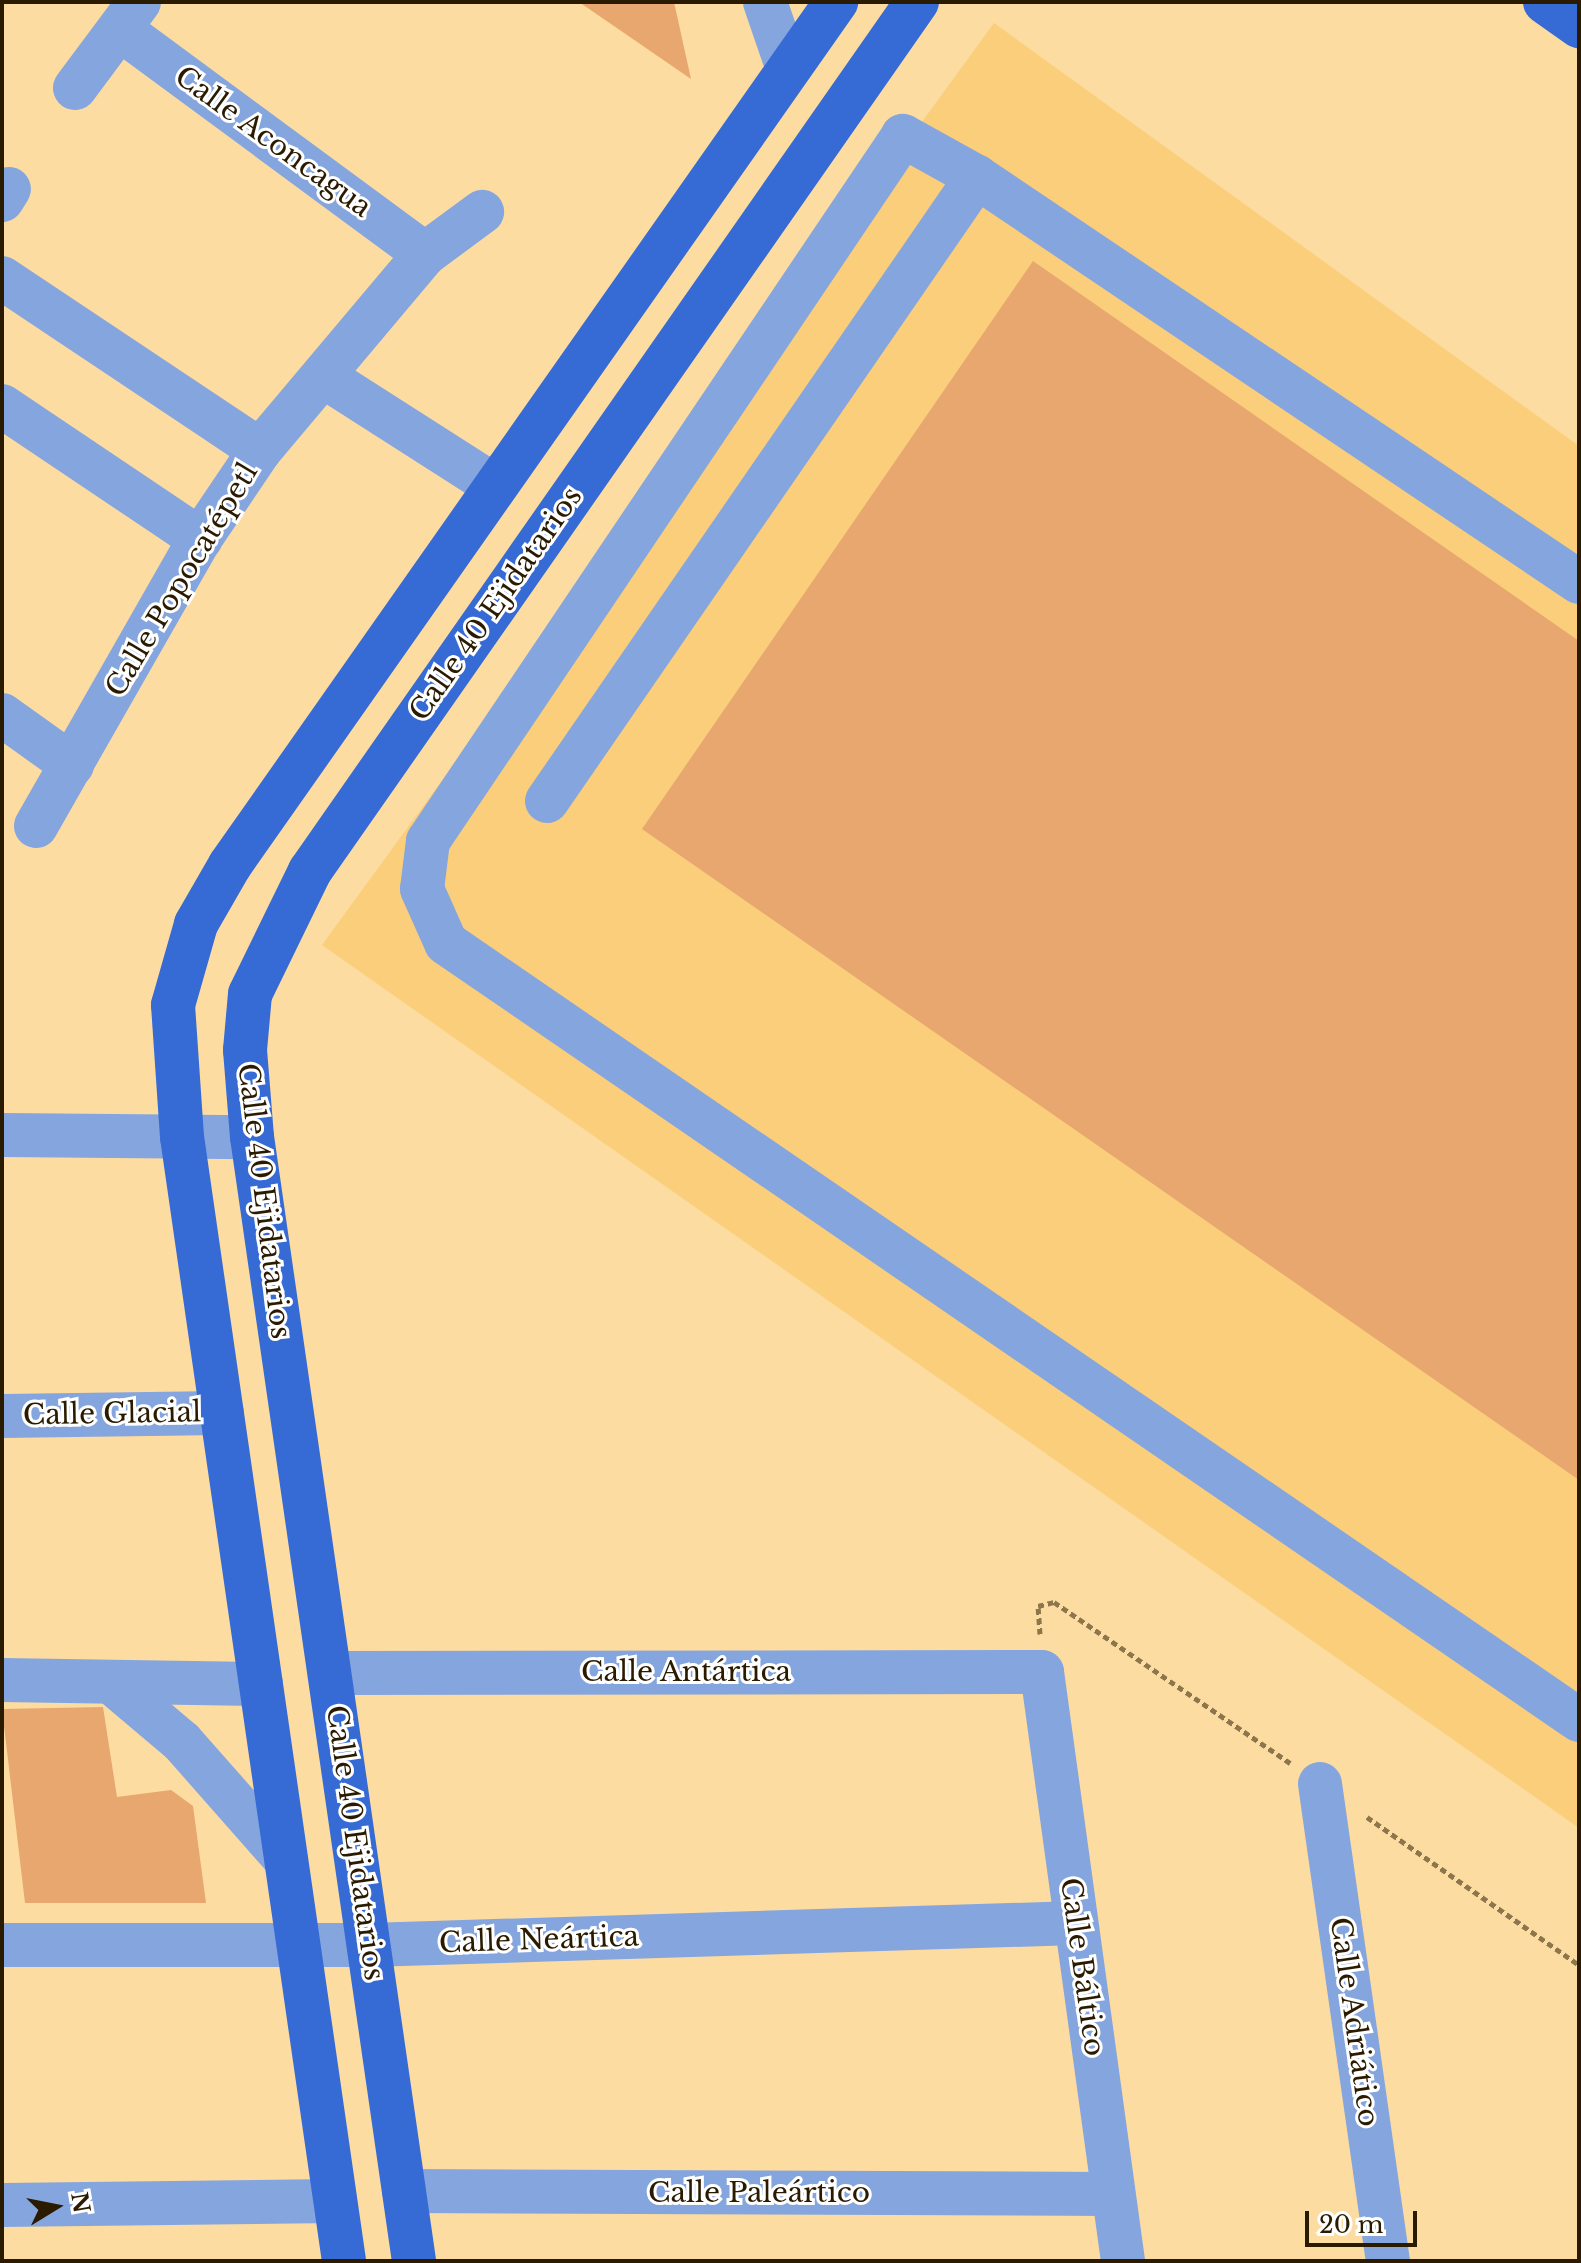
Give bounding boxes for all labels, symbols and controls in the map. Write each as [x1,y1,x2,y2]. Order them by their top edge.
street label: Calle Aconcagua [168,59,378,225]
street label: Calle Popocatépetl [99,457,265,703]
street label: Calle 40 Ejidatarios [403,481,589,727]
street label: Calle 40 Ejidatarios [230,1061,298,1341]
street label: Calle Glacial [23,1396,201,1432]
street label: Calle Antártica [580,1655,792,1689]
street label: Calle 40 Ejidatarios [319,1703,391,1983]
street label: Calle Báltico [1053,1876,1111,2058]
street label: Calle Adriático [1323,1915,1385,2129]
street label: Calle Neártica [438,1920,640,1960]
north arrow [16,2167,96,2247]
street label: Calle Paleártico [648,2176,870,2210]
text: N [65,2190,95,2215]
scale bar [1309,2195,1421,2245]
text: 20 m [1319,2210,1384,2239]

